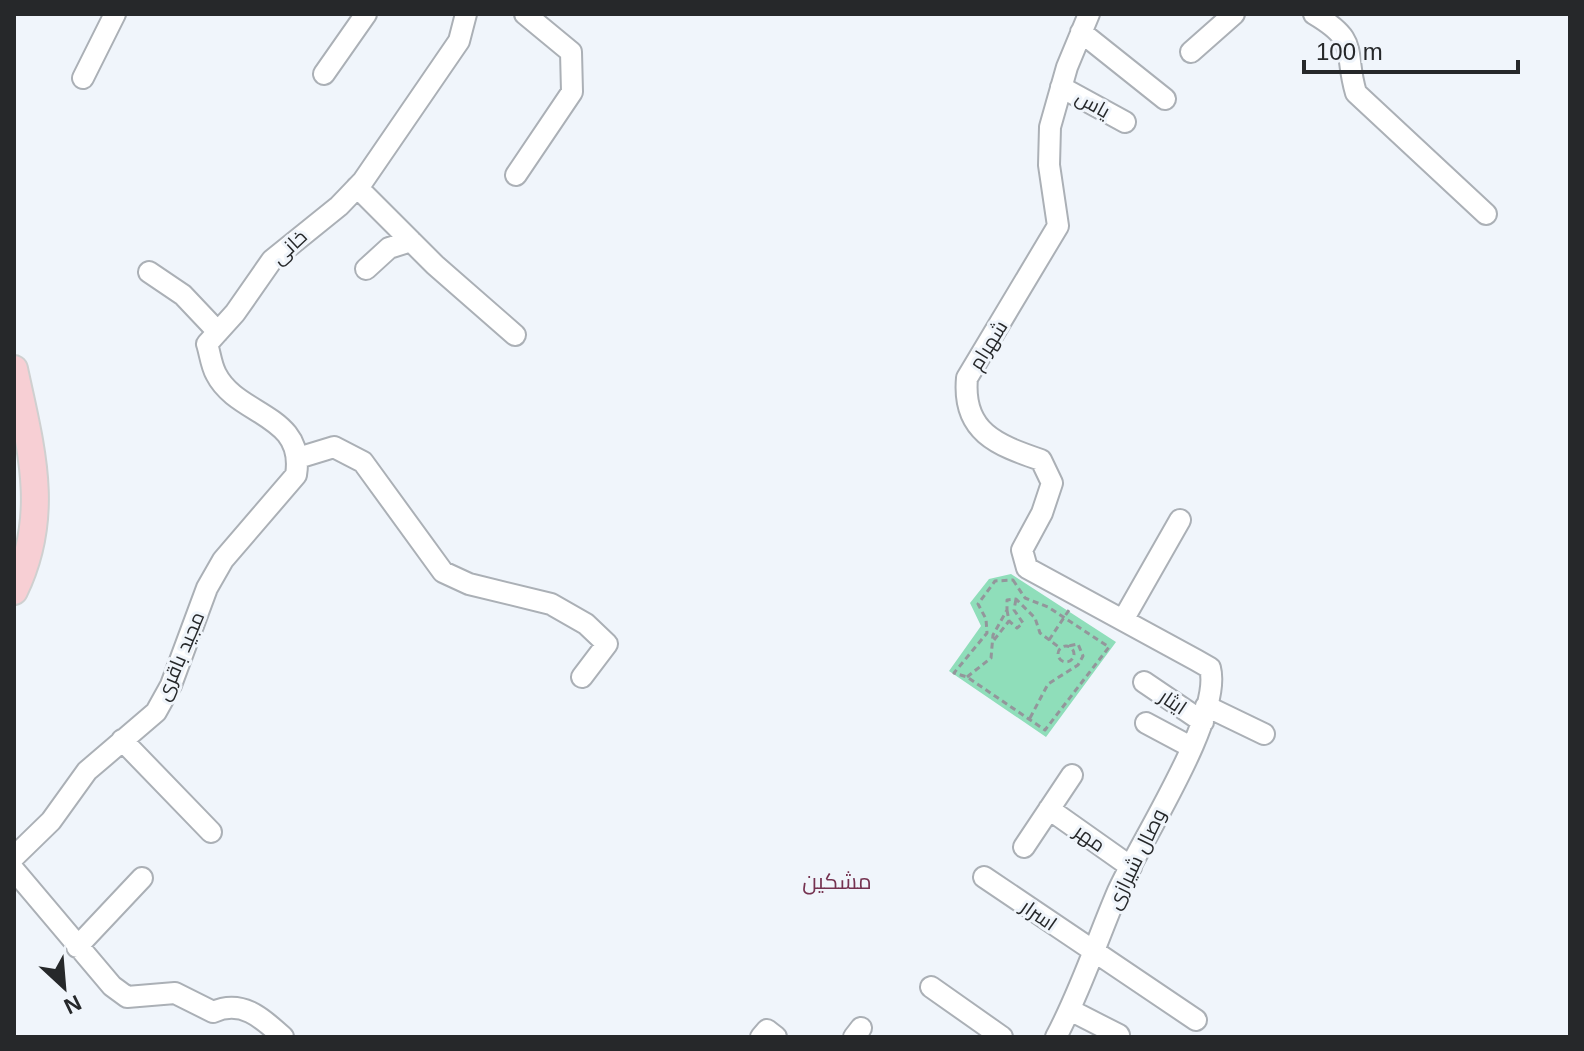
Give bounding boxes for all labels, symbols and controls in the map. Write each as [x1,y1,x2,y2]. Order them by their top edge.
scale bar [1304,24,1518,74]
text: 100 m [1316,38,1383,65]
street label: یاس [1071,86,1114,124]
street label: خانی [267,225,313,270]
street label: شهرام [964,316,1014,375]
street label: مجید باقری [151,608,210,705]
street label: ایثار [1154,685,1191,720]
street label: وصال شیرازی [1102,805,1172,914]
street label: مهر [1069,819,1109,858]
district label: مشکین [802,869,872,895]
street label: اسرار [1016,894,1061,936]
north arrow [24,947,104,1027]
text: N [60,990,85,1019]

